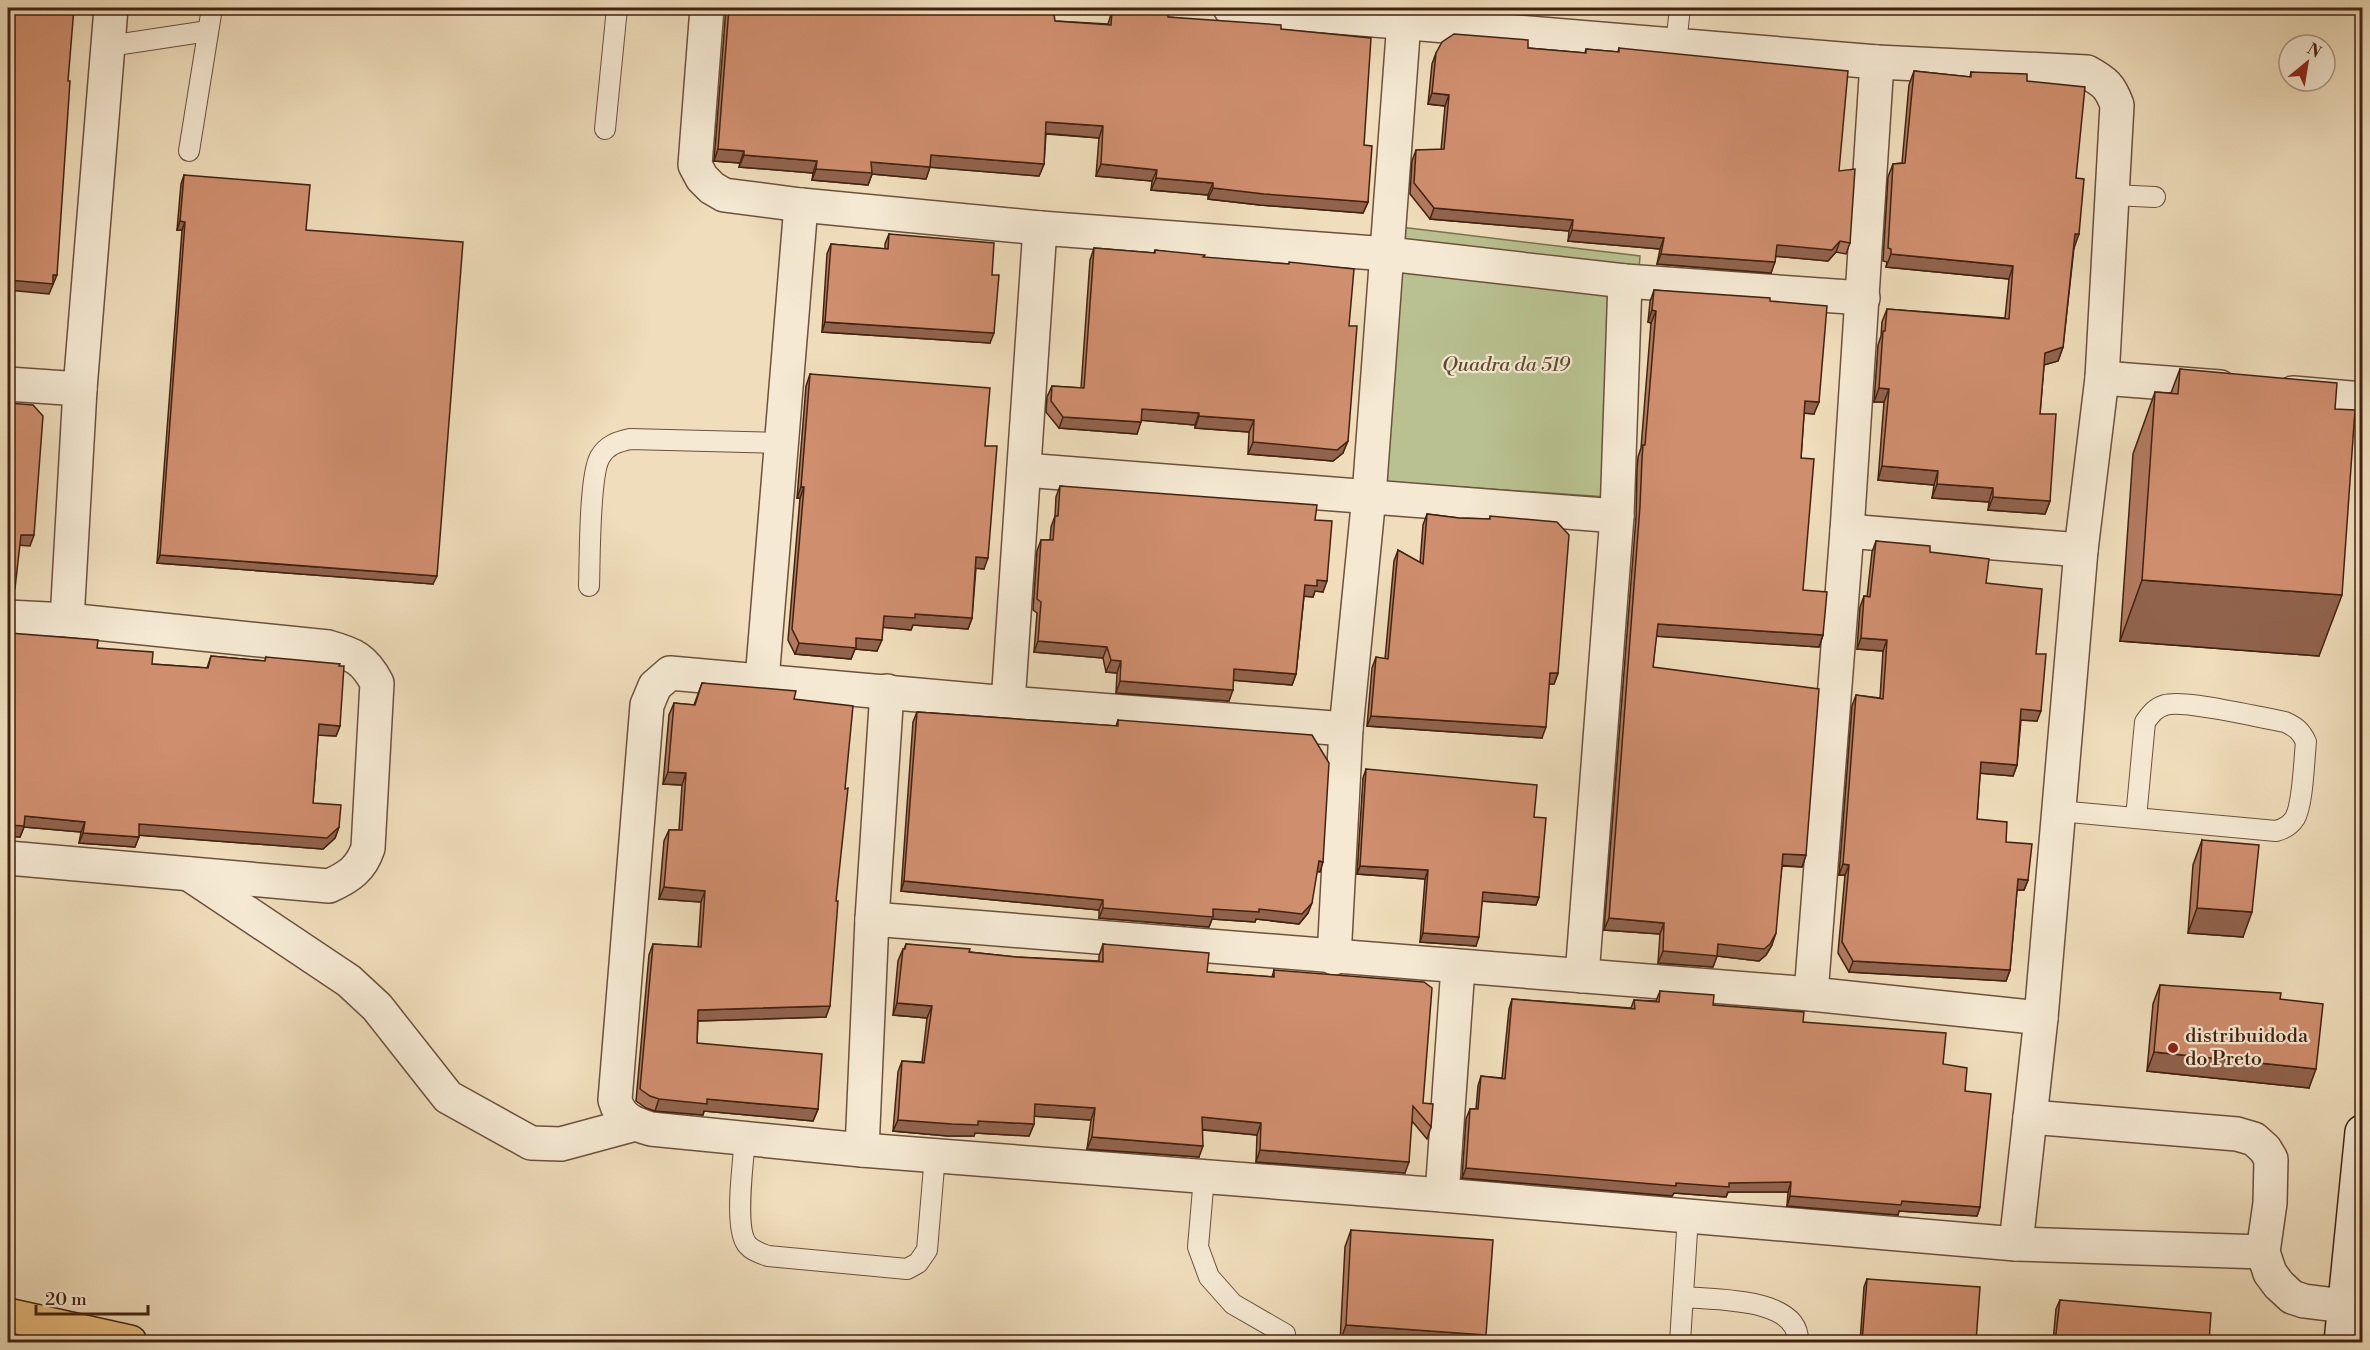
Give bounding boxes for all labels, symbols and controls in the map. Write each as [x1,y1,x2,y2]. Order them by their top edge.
north arrow [2277,33,2337,93]
text: N [2304,39,2325,63]
park label: Quadra da 519 [1442,353,1571,378]
place label: distribuidoda do Preto [2185,1024,2309,1072]
marker: distribuidoda do Preto [2166,1041,2180,1055]
scale bar [36,1278,148,1316]
text: 20 m [45,1288,87,1311]

